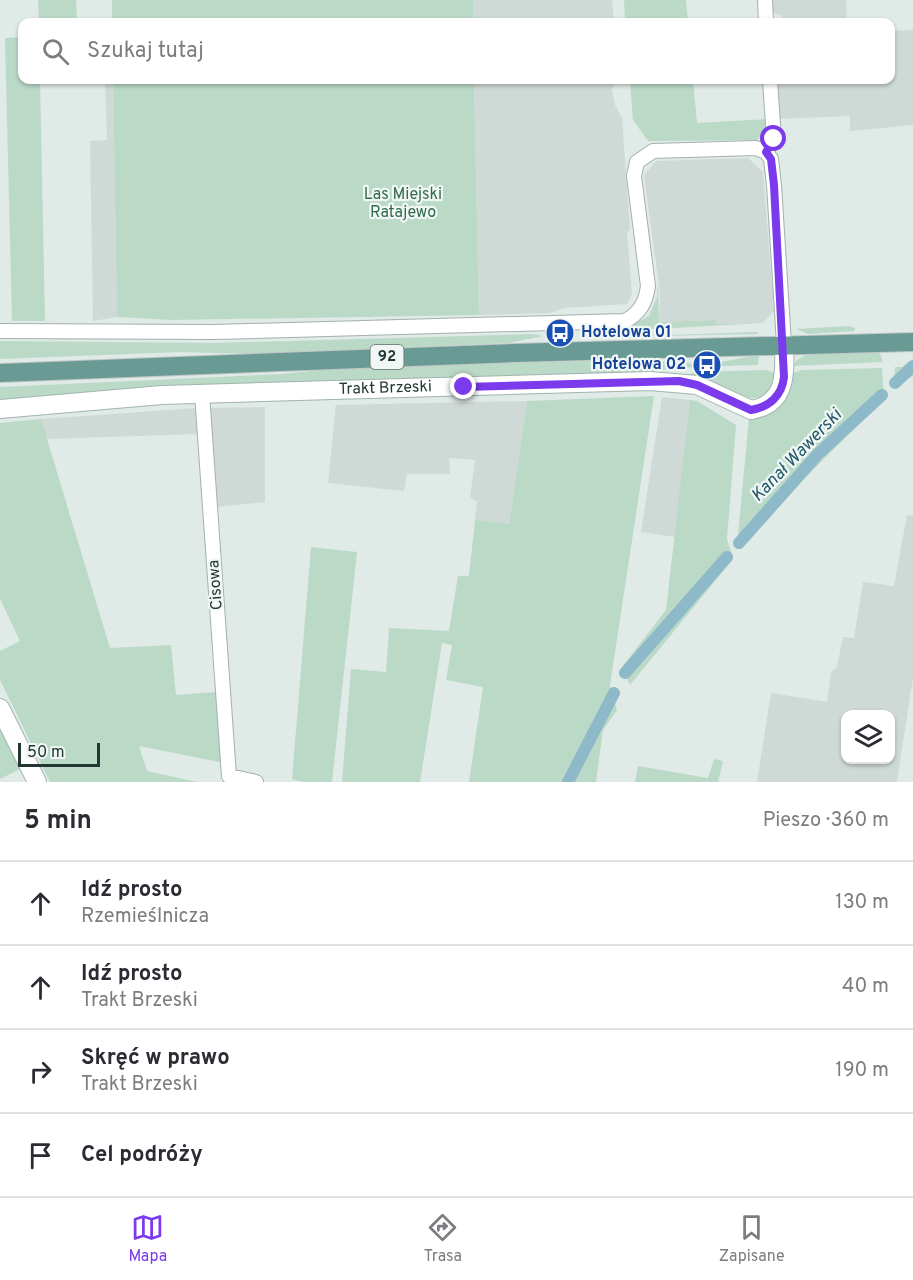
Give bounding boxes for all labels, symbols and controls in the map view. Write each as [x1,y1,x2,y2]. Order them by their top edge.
search box [18,18,895,84]
icon: search [39,35,72,68]
text: Szukaj tutaj [87,38,204,65]
route start [760,125,786,151]
park label: Las Miejski Ratajewo [364,185,442,223]
bus stop icon: Hotelowa 01 [544,317,576,349]
place label: Hotelowa 01 [581,323,672,343]
road number: 92 [370,345,404,369]
bus stop icon: Hotelowa 02 [691,349,723,381]
place label: Hotelowa 02 [592,355,686,375]
route end [450,373,476,399]
street label: Trakt Brzeski [338,377,432,400]
water label: Kanał Wawerski [747,403,848,507]
street label: Cisowa [204,559,228,611]
map controls [841,710,895,764]
button: layers [841,710,895,764]
scale bar [18,740,100,768]
text: 50 m [27,743,65,763]
text: 5 min [24,805,92,838]
text: Pieszo · 360 m [763,808,889,834]
text: Idź prosto [81,877,183,904]
icon: ahead [24,887,57,920]
text: 130 m [835,890,889,916]
text: Rzemieślnicza [81,904,209,930]
text: Idź prosto [81,961,183,988]
icon: ahead [24,971,57,1004]
text: 40 m [842,974,889,1000]
text: Trakt Brzeski [81,988,198,1014]
text: Skręć w prawo [81,1045,230,1072]
icon: right [24,1055,57,1088]
text: 190 m [835,1058,889,1084]
text: Trakt Brzeski [81,1072,198,1098]
icon: arrive [24,1139,57,1172]
text: Cel podróży [81,1142,203,1169]
tab: Mapa [128,1211,167,1267]
tab: Trasa [424,1211,462,1267]
tab: Zapisane [719,1211,785,1267]

